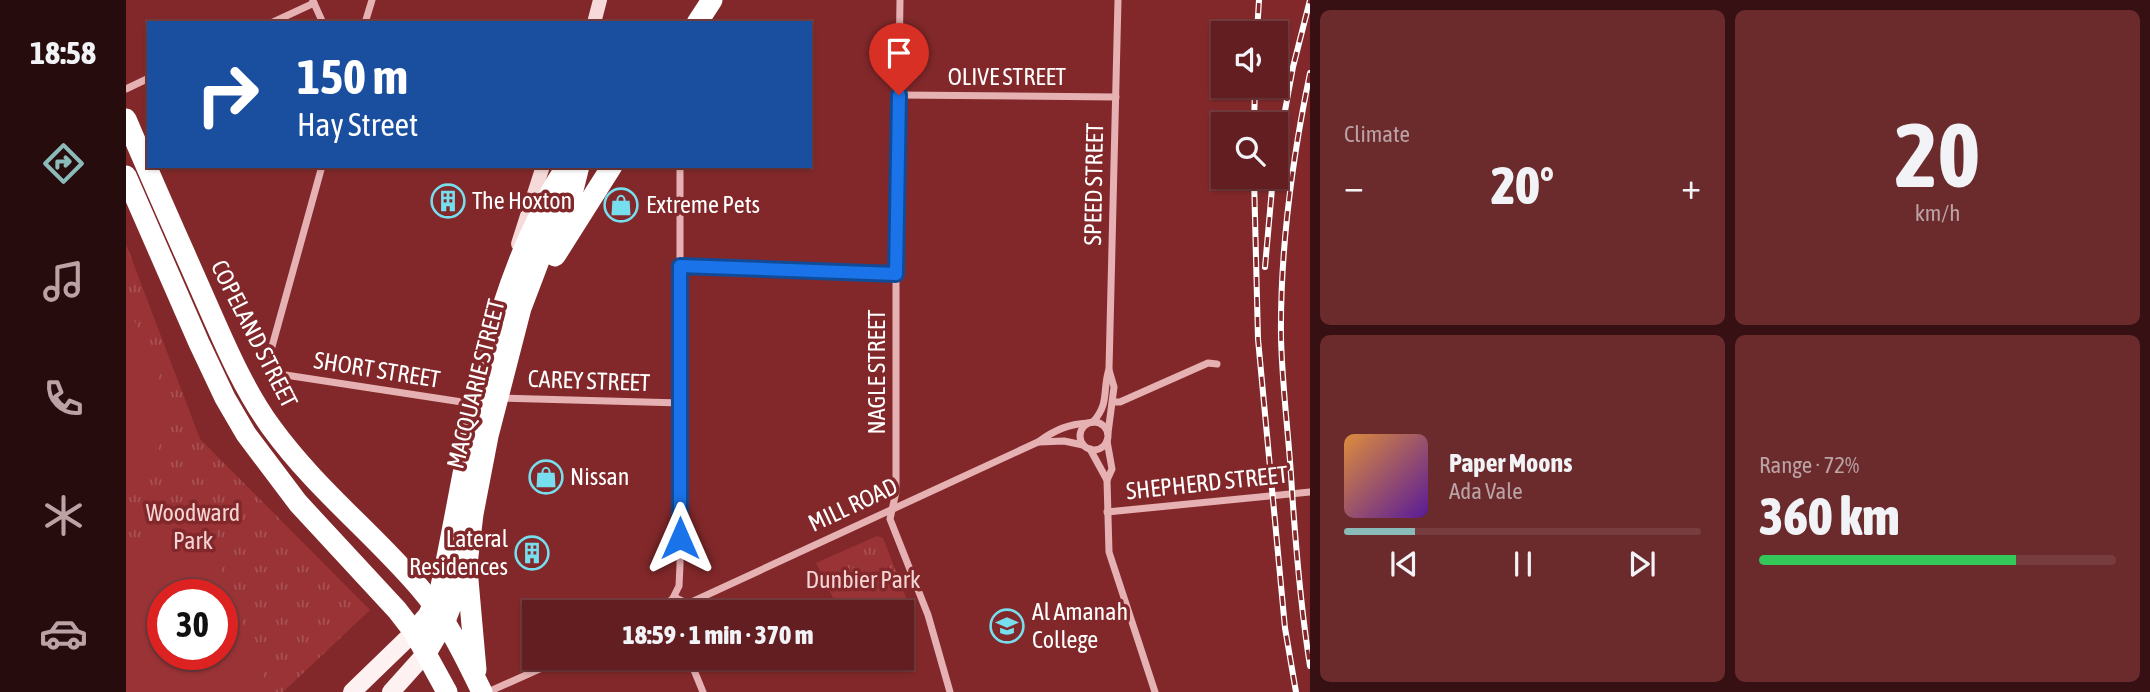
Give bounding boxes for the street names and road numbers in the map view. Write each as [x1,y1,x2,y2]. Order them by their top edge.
street label: OLIVE STREET [948,63,1067,90]
street label: SPEED STREET [1079,122,1108,246]
street label: COPELAND STREET [206,256,303,412]
street label: MACQUARIE STREET [441,296,510,471]
street label: NAGLE STREET [863,309,890,435]
street label: SHORT STREET [312,346,443,393]
street label: CAREY STREET [527,365,651,396]
street label: SHEPHERD STREET [1125,461,1290,504]
street label: MILL ROAD [804,472,902,537]

